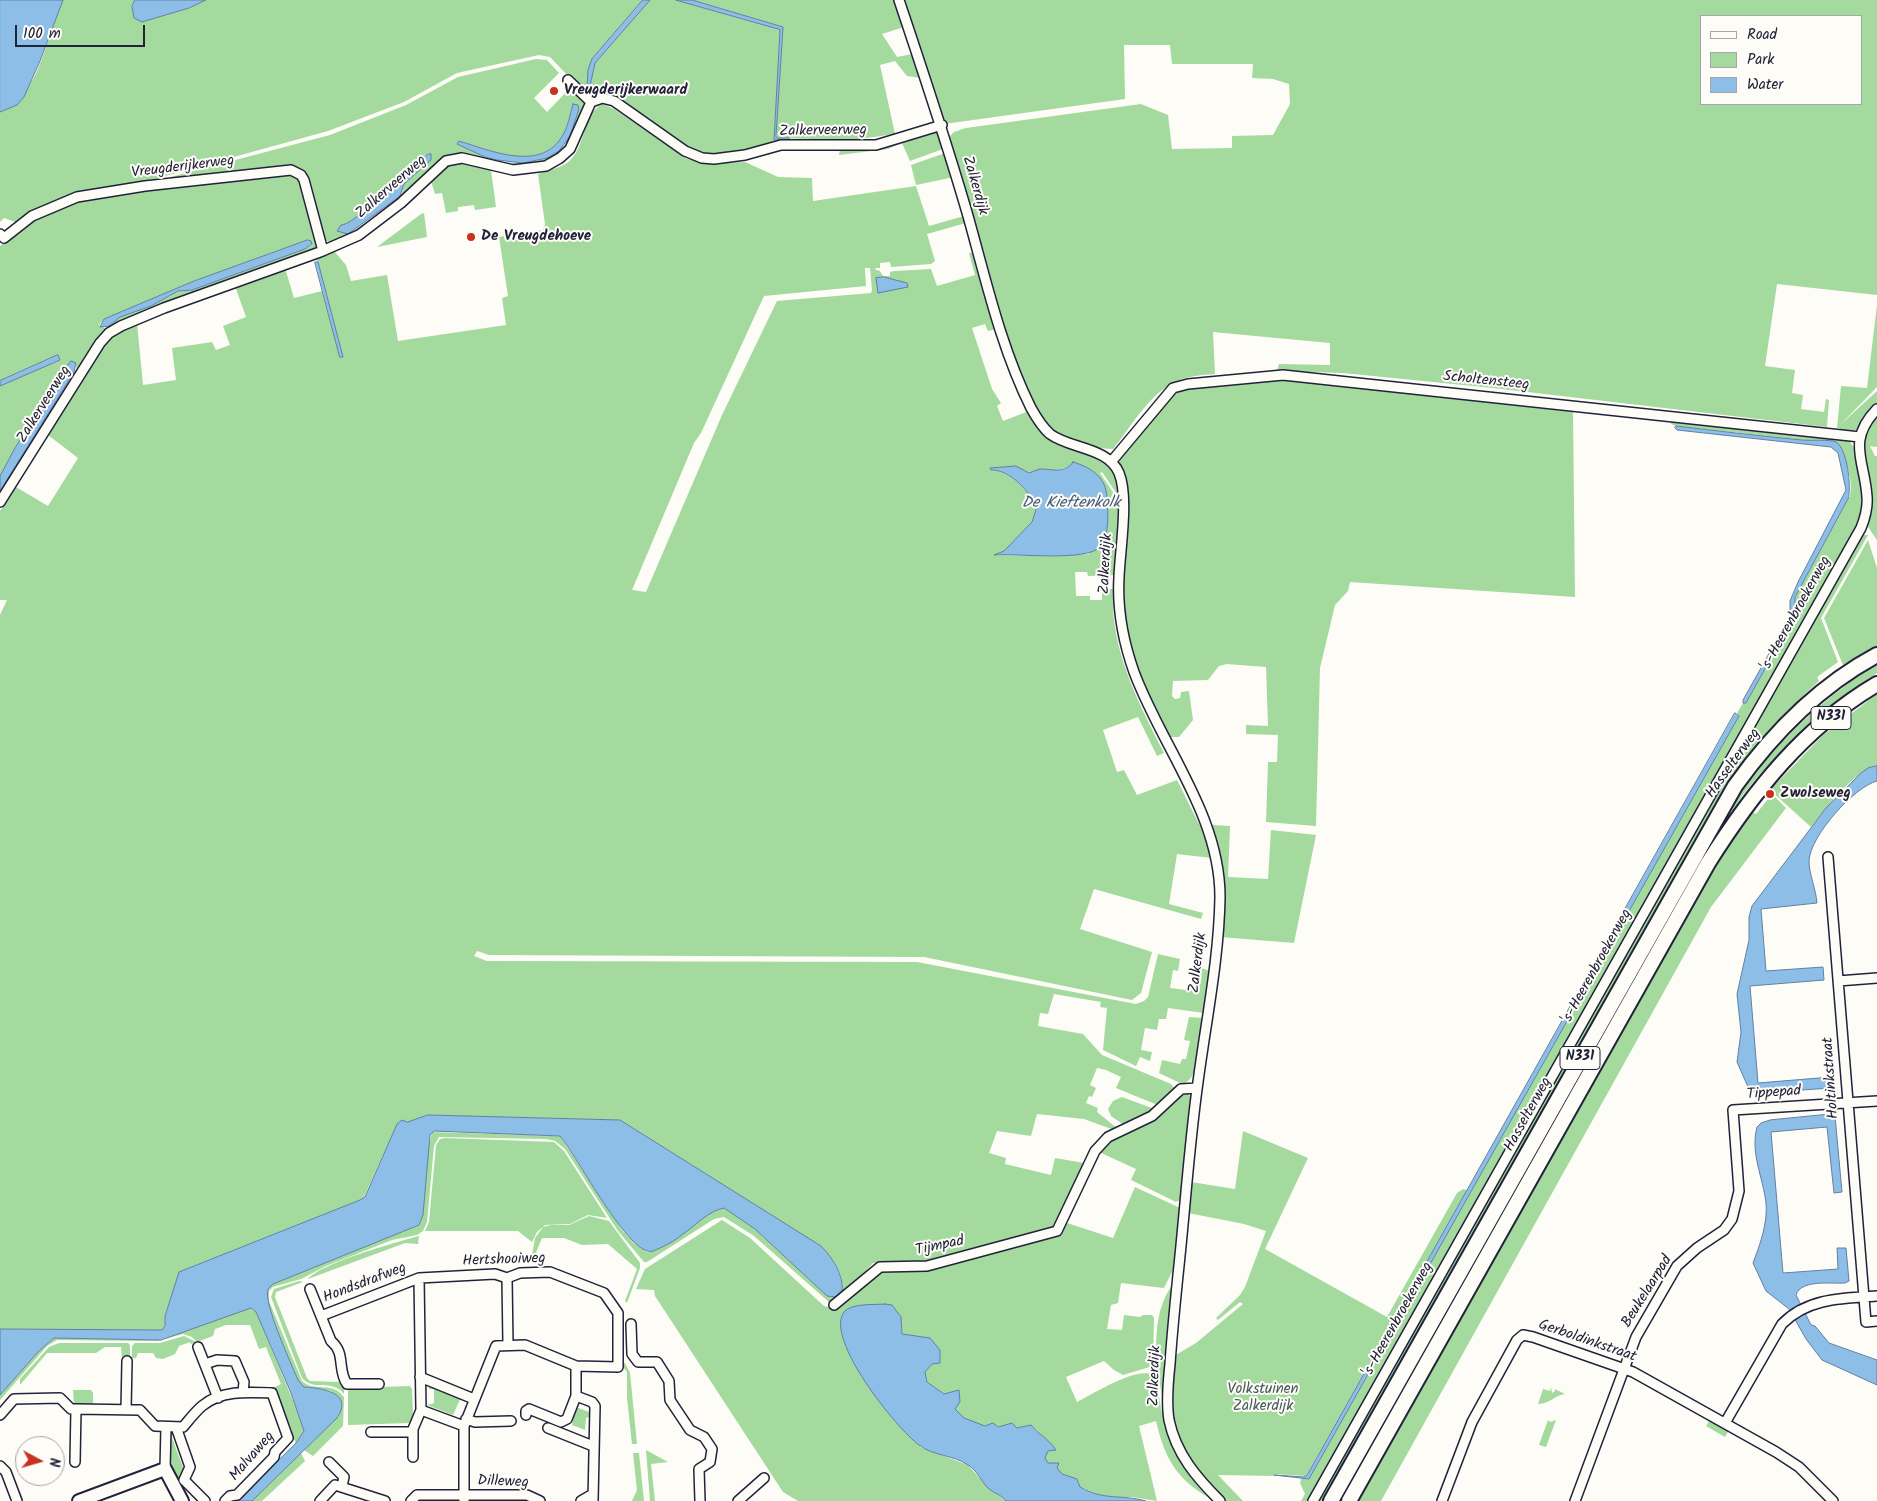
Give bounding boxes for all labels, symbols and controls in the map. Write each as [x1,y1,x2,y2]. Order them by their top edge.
scale bar [18,15,148,47]
legend [1700,15,1862,105]
text: 100 m [23,22,61,46]
text: Road [1747,23,1777,47]
text: Park [1747,48,1774,72]
text: Water [1747,73,1783,97]
place label: Vreugderijkerwaard [564,82,687,100]
marker: Vreugderijkerwaard [548,85,560,97]
street label: Zalkerveerweg [779,122,867,142]
street label: Zalkerveerweg [353,152,431,224]
street label: Vreugderijkerweg [131,153,235,183]
street label: Zalkerdijk [957,154,991,218]
place label: De Vreugdehoeve [481,228,591,246]
marker: De Vreugdehoeve [465,231,477,243]
street label: Zalkerveerweg [14,363,76,447]
street label: Scholtensteeg [1442,369,1530,395]
water label: De Kieftenkolk [1022,494,1120,514]
street label: Zalkerdijk [1096,533,1118,595]
street label: 's-Heerenbroekerweg [1758,554,1836,674]
road number: N331 [1811,706,1851,730]
street label: Hasselterweg [1703,726,1765,802]
place label: Zwolseweg [1780,785,1851,803]
marker: Zwolseweg [1764,788,1776,800]
street label: 's-Heerenbroekerweg [1559,907,1637,1027]
street label: Zalkerdijk [1186,932,1212,994]
street label: Holtinkstraat [1820,1036,1844,1120]
road number: N331 [1560,1046,1600,1070]
street label: Hasselterweg [1501,1075,1557,1155]
street label: Tippepad [1746,1083,1802,1105]
street label: Tijmpad [914,1233,966,1261]
street label: Hertshooiweg [462,1251,546,1271]
street label: Beukelaarpad [1619,1253,1677,1331]
street label: Hondsdrafweg [321,1260,409,1308]
street label: 's-Heerenbroekerweg [1360,1260,1438,1380]
street label: Gerboldinkstraat [1536,1317,1638,1367]
street label: Zalkerdijk [1146,1345,1166,1407]
park label: Volkstuinen Zalkerdijk [1227,1381,1299,1416]
street label: Malvaweg [227,1428,279,1486]
north arrow [15,1436,65,1486]
text: N [43,1457,65,1468]
street label: Dilleweg [477,1473,529,1493]

